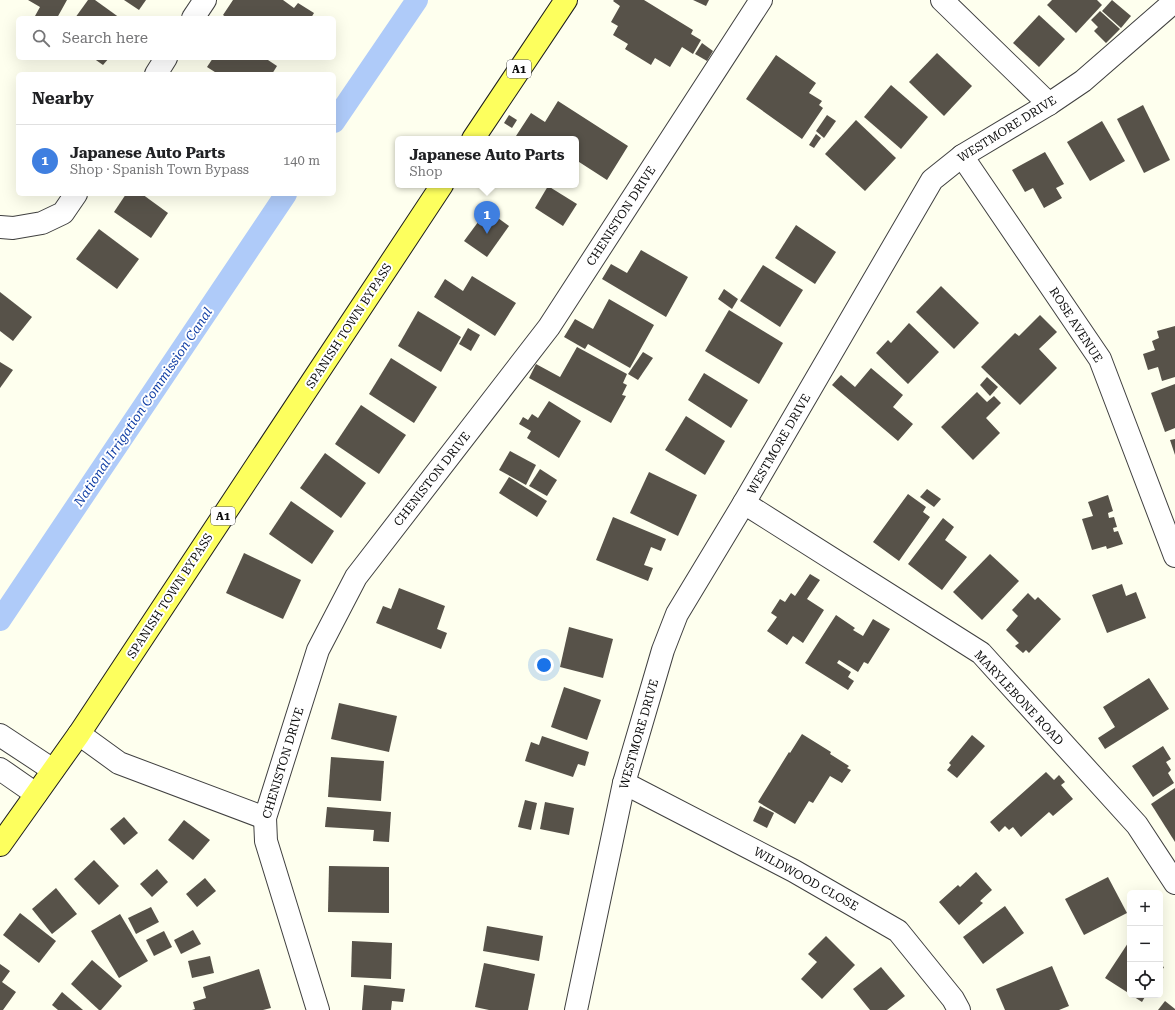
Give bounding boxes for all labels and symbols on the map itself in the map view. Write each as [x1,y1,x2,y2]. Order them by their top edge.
road number: A1 [507,60,531,78]
street label: WESTMORE DRIVE [955,93,1059,165]
street label: CHENISTON DRIVE [584,164,658,268]
pin: 1 [474,201,500,234]
street label: SPANISH TOWN BYPASS [303,261,395,391]
street label: ROSE AVENUE [1047,285,1105,365]
water label: National Irrigation Commission Canal [70,305,215,510]
street label: WESTMORE DRIVE [745,391,813,497]
street label: CHENISTON DRIVE [391,429,473,529]
road number: A1 [211,507,235,525]
street label: SPANISH TOWN BYPASS [124,531,216,661]
street label: MARYLEBONE ROAD [972,648,1066,748]
your location [534,655,554,675]
street label: WESTMORE DRIVE [617,678,661,790]
street label: CHENISTON DRIVE [259,706,307,820]
street label: WILDWOOD CLOSE [751,844,861,914]

